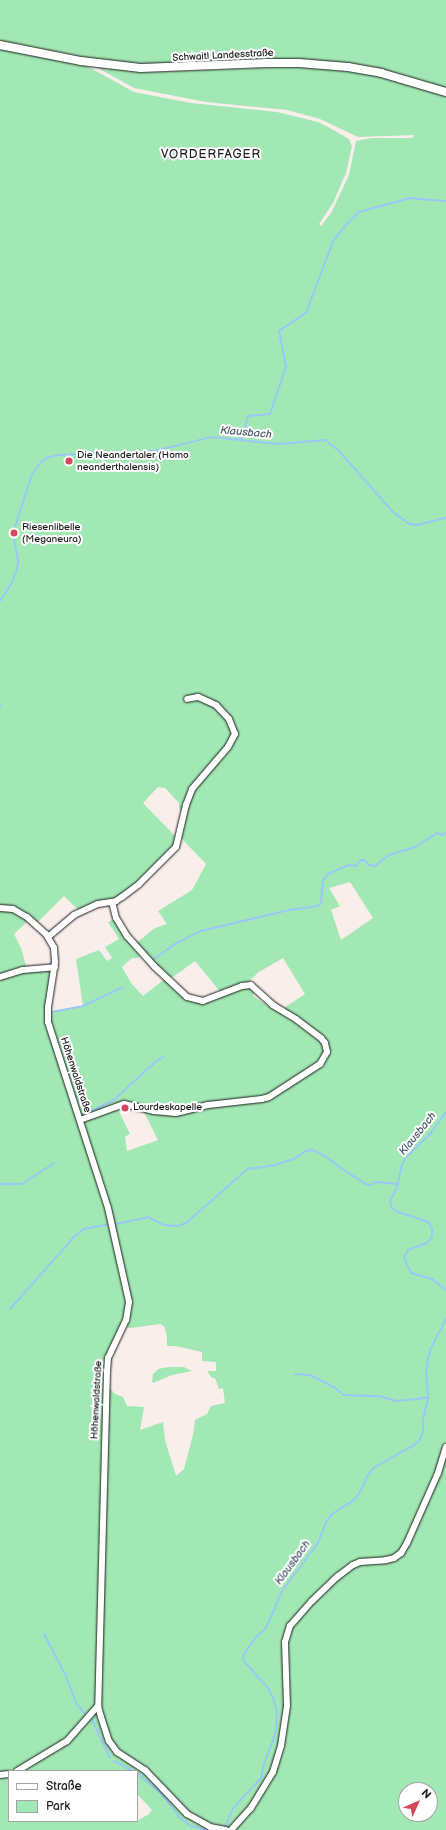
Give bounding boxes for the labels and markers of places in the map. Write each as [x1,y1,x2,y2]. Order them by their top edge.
place label: Die Neandertaler (Homo neanderthalensis) [77,449,189,472]
marker: Die Neandertaler (Homo neanderthalensis) [64,456,74,466]
place label: Riesenlibelle (Meganeura) [22,521,82,544]
marker: Riesenlibelle (Meganeura) [9,528,19,538]
place label: Lourdeskapelle [133,1102,202,1114]
marker: Lourdeskapelle [120,1103,130,1113]

